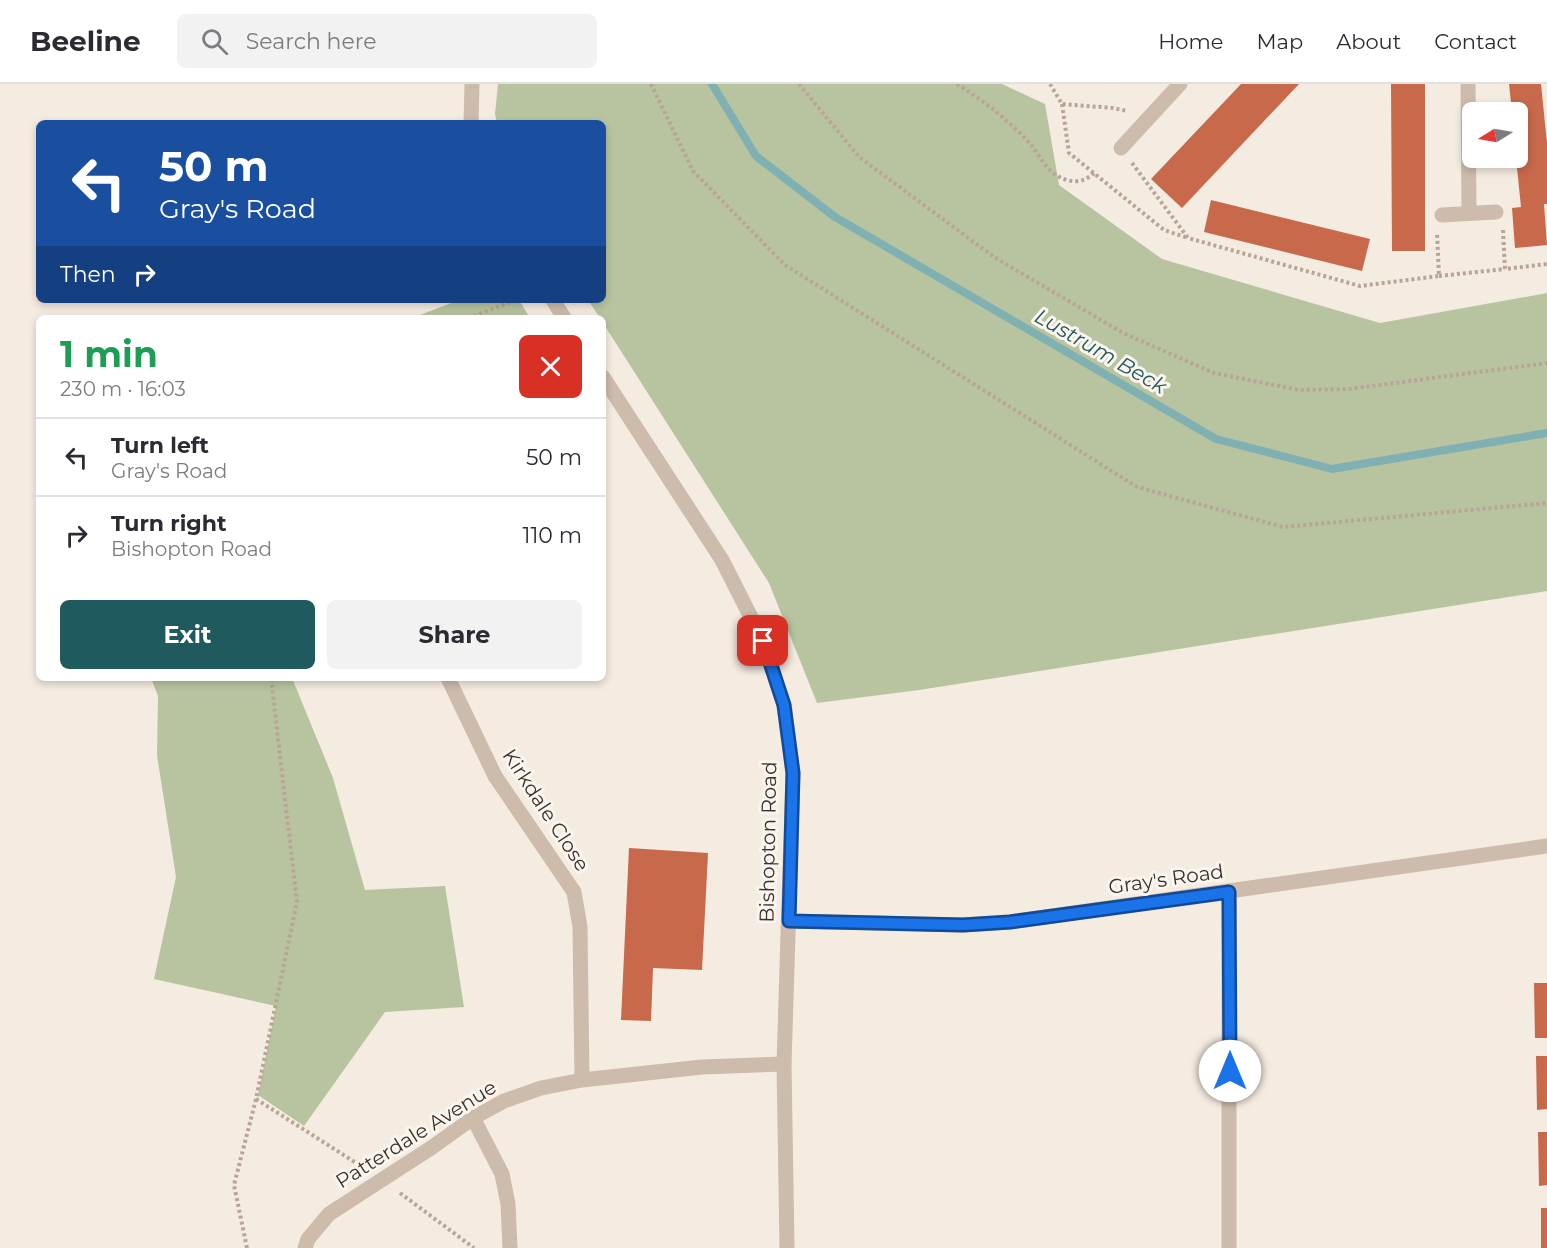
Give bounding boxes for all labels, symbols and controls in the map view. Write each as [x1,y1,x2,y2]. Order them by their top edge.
search box [177,14,597,68]
text: Beeline [30,24,141,58]
icon: search [198,25,231,58]
text: Search here [246,28,377,55]
text: Home [1158,29,1223,54]
text: Map [1256,29,1303,54]
text: About [1336,29,1401,54]
text: Contact [1434,29,1517,54]
north arrow [1462,102,1528,168]
map controls [1462,102,1528,168]
text: 50 m [159,140,268,192]
icon: left [60,144,138,222]
text: Gray's Road [159,192,316,225]
icon: right [128,258,161,291]
text: Then [60,261,116,288]
water label: Lustrum Beck [1031,303,1173,400]
text: 1 min [60,332,158,376]
button: close [519,335,582,398]
text: 230 m · 16:03 [60,377,186,401]
text: Turn left [111,432,209,459]
icon: left [60,441,93,474]
text: 50 m [526,444,582,471]
text: Gray's Road [111,459,227,483]
text: Turn right [111,510,226,537]
icon: right [60,519,93,552]
text: 110 m [522,522,582,549]
text: Bishopton Road [111,537,272,561]
button: Exit [60,600,315,669]
button: Share [327,600,582,669]
pin [737,615,788,666]
icon: arrive [746,624,779,657]
street label: Kirkdale Close [498,744,594,876]
street label: Bishopton Road [755,761,781,923]
street label: Gray's Road [1107,859,1225,899]
position arrow [1198,1039,1262,1103]
street label: Patterdale Avenue [331,1075,501,1193]

